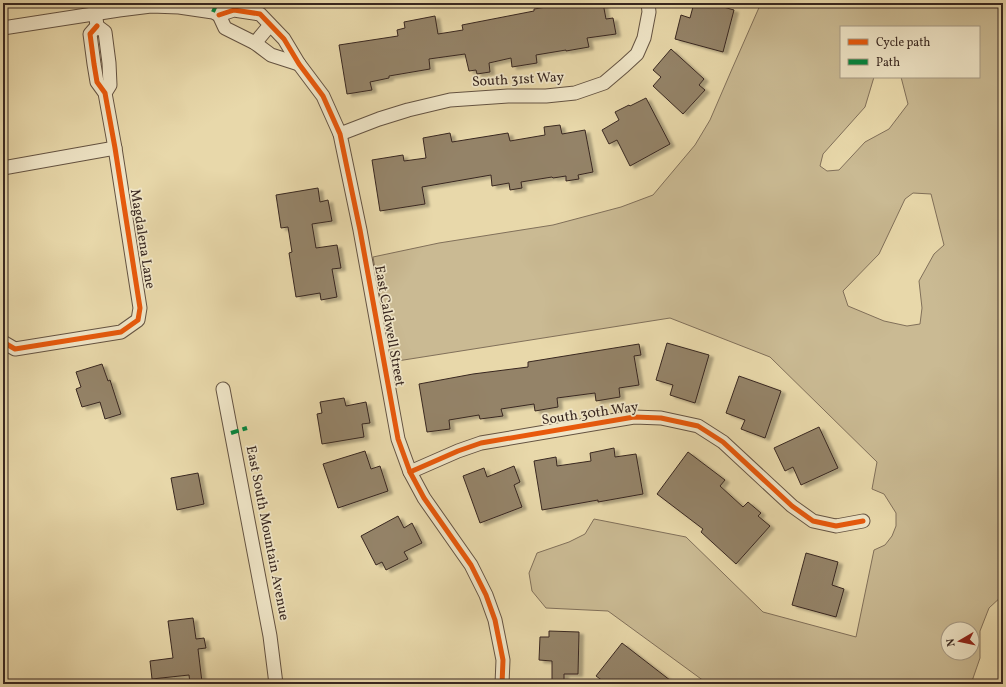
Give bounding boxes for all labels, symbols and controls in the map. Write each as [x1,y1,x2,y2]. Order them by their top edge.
legend [840,26,980,78]
text: Cycle path [876,35,931,51]
text: Path [876,55,900,71]
street label: South 31st Way [471,68,565,92]
street label: Magdalena Lane [125,188,159,291]
street label: East Caldwell Street [369,264,409,388]
street label: South 30th Way [541,398,640,430]
street label: East South Mountain Avenue [241,444,293,622]
north arrow [940,621,980,661]
text: N [944,637,960,647]

